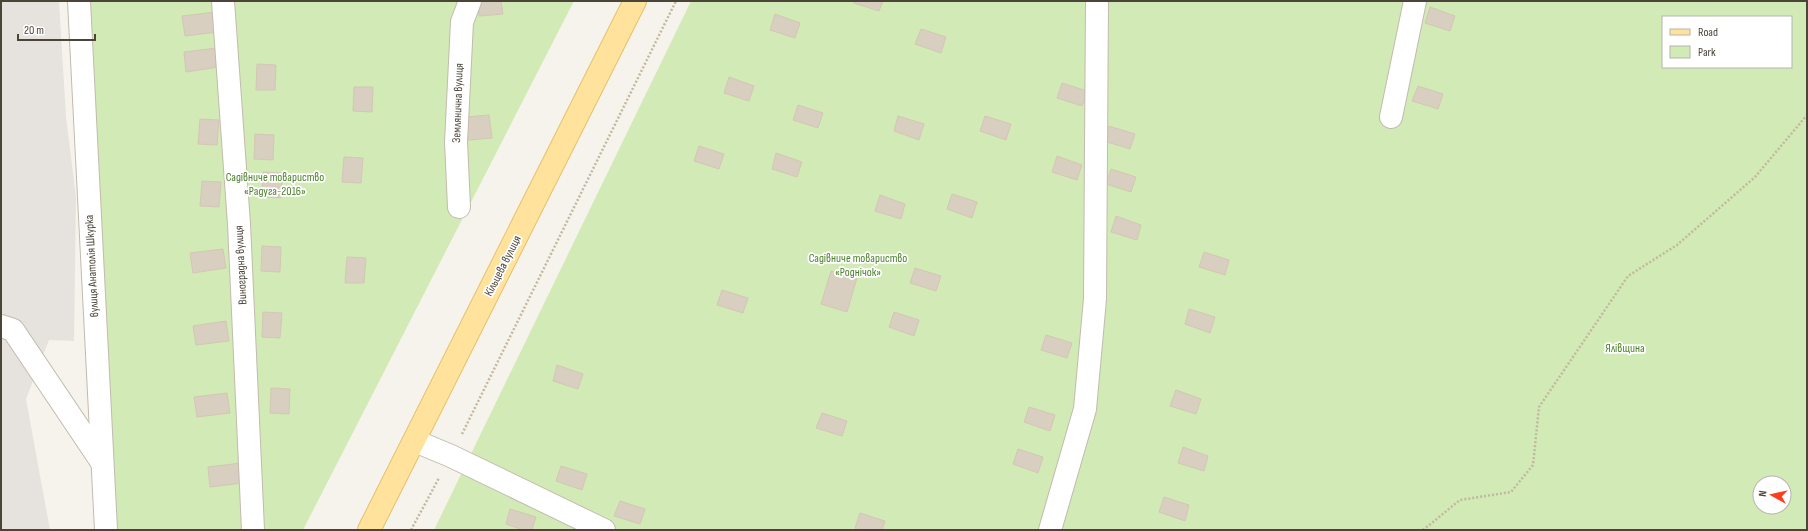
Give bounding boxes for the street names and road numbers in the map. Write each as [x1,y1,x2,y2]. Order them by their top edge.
street label: Землянична вулиця [449,63,467,143]
street label: вулиця Анатолія Шкурка [82,214,102,318]
street label: Виноградна вулиця [231,225,251,305]
street label: Кільцева вулиця [481,233,525,299]

